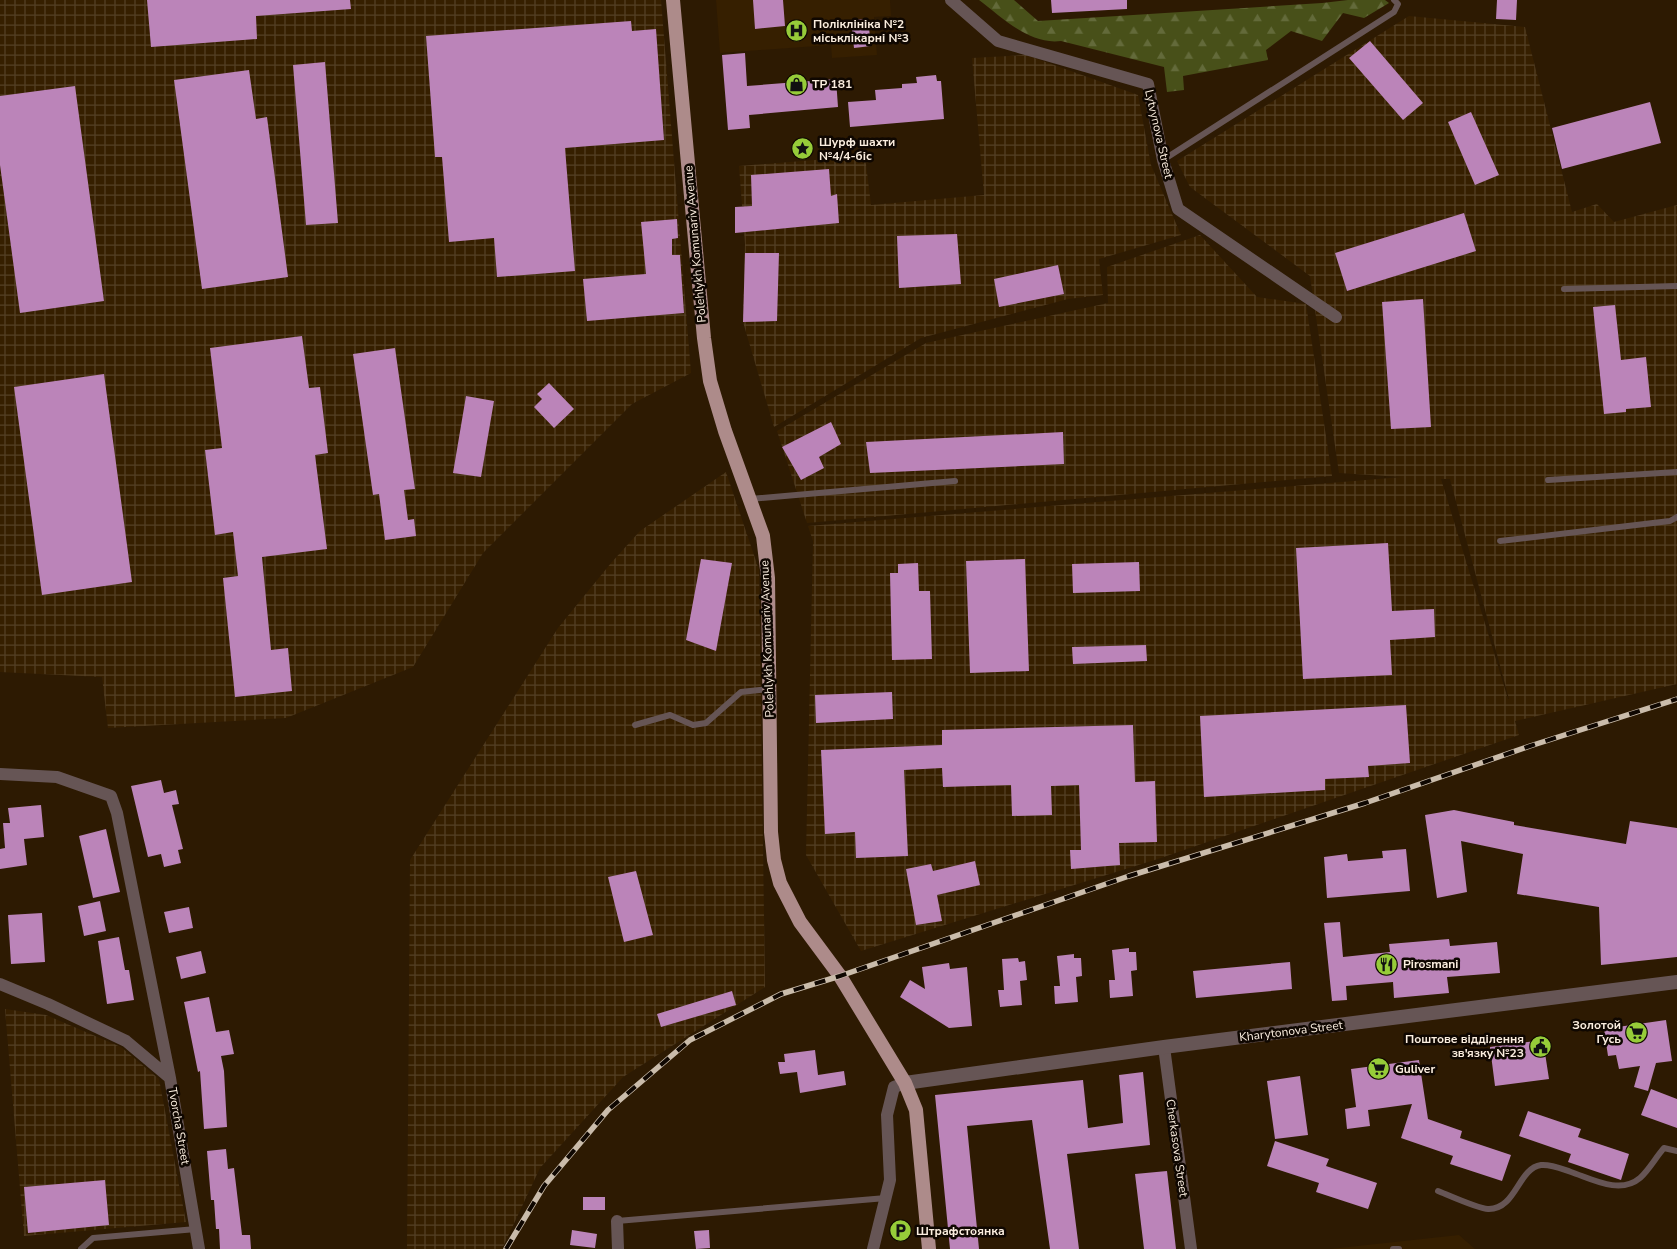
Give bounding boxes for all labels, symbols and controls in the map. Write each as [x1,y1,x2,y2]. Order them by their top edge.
place label: Поліклініка №2 міськлікарні №3 [813,16,909,46]
hospital icon: Поліклініка №2 міськлікарні №3 [785,19,809,43]
shop icon: TP 181 [784,72,808,96]
place label: TP 181 [812,76,852,92]
street label: Lytvynova Street [1141,88,1177,181]
place label: Шурф шахти №4/4-біс [819,134,895,164]
place icon: Шурф шахти №4/4-біс [791,137,815,161]
street label: Polehlykh Komunariv Avenue [680,165,710,323]
street label: Polehlykh Komunariv Avenue [756,560,778,718]
restaurant icon: Pirosmani [1375,952,1399,976]
place label: Pirosmani [1403,956,1458,972]
street label: Kharytonova Street [1238,1017,1344,1045]
place label: Золотой Гусь [1572,1017,1621,1047]
supermarket icon: Золотой Гусь [1625,1020,1649,1044]
place label: Поштове відділення зв'язку №23 [1405,1031,1524,1061]
public building icon: Поштове відділення зв'язку №23 [1528,1034,1552,1058]
supermarket icon: Guliver [1367,1057,1391,1081]
place label: Guliver [1395,1061,1435,1077]
street label: Tvorcha Street [164,1086,194,1167]
street label: Cherkasova Street [1162,1098,1192,1199]
parking icon: Штрафстоянка [888,1219,912,1243]
place label: Штрафстоянка [916,1223,1005,1239]

